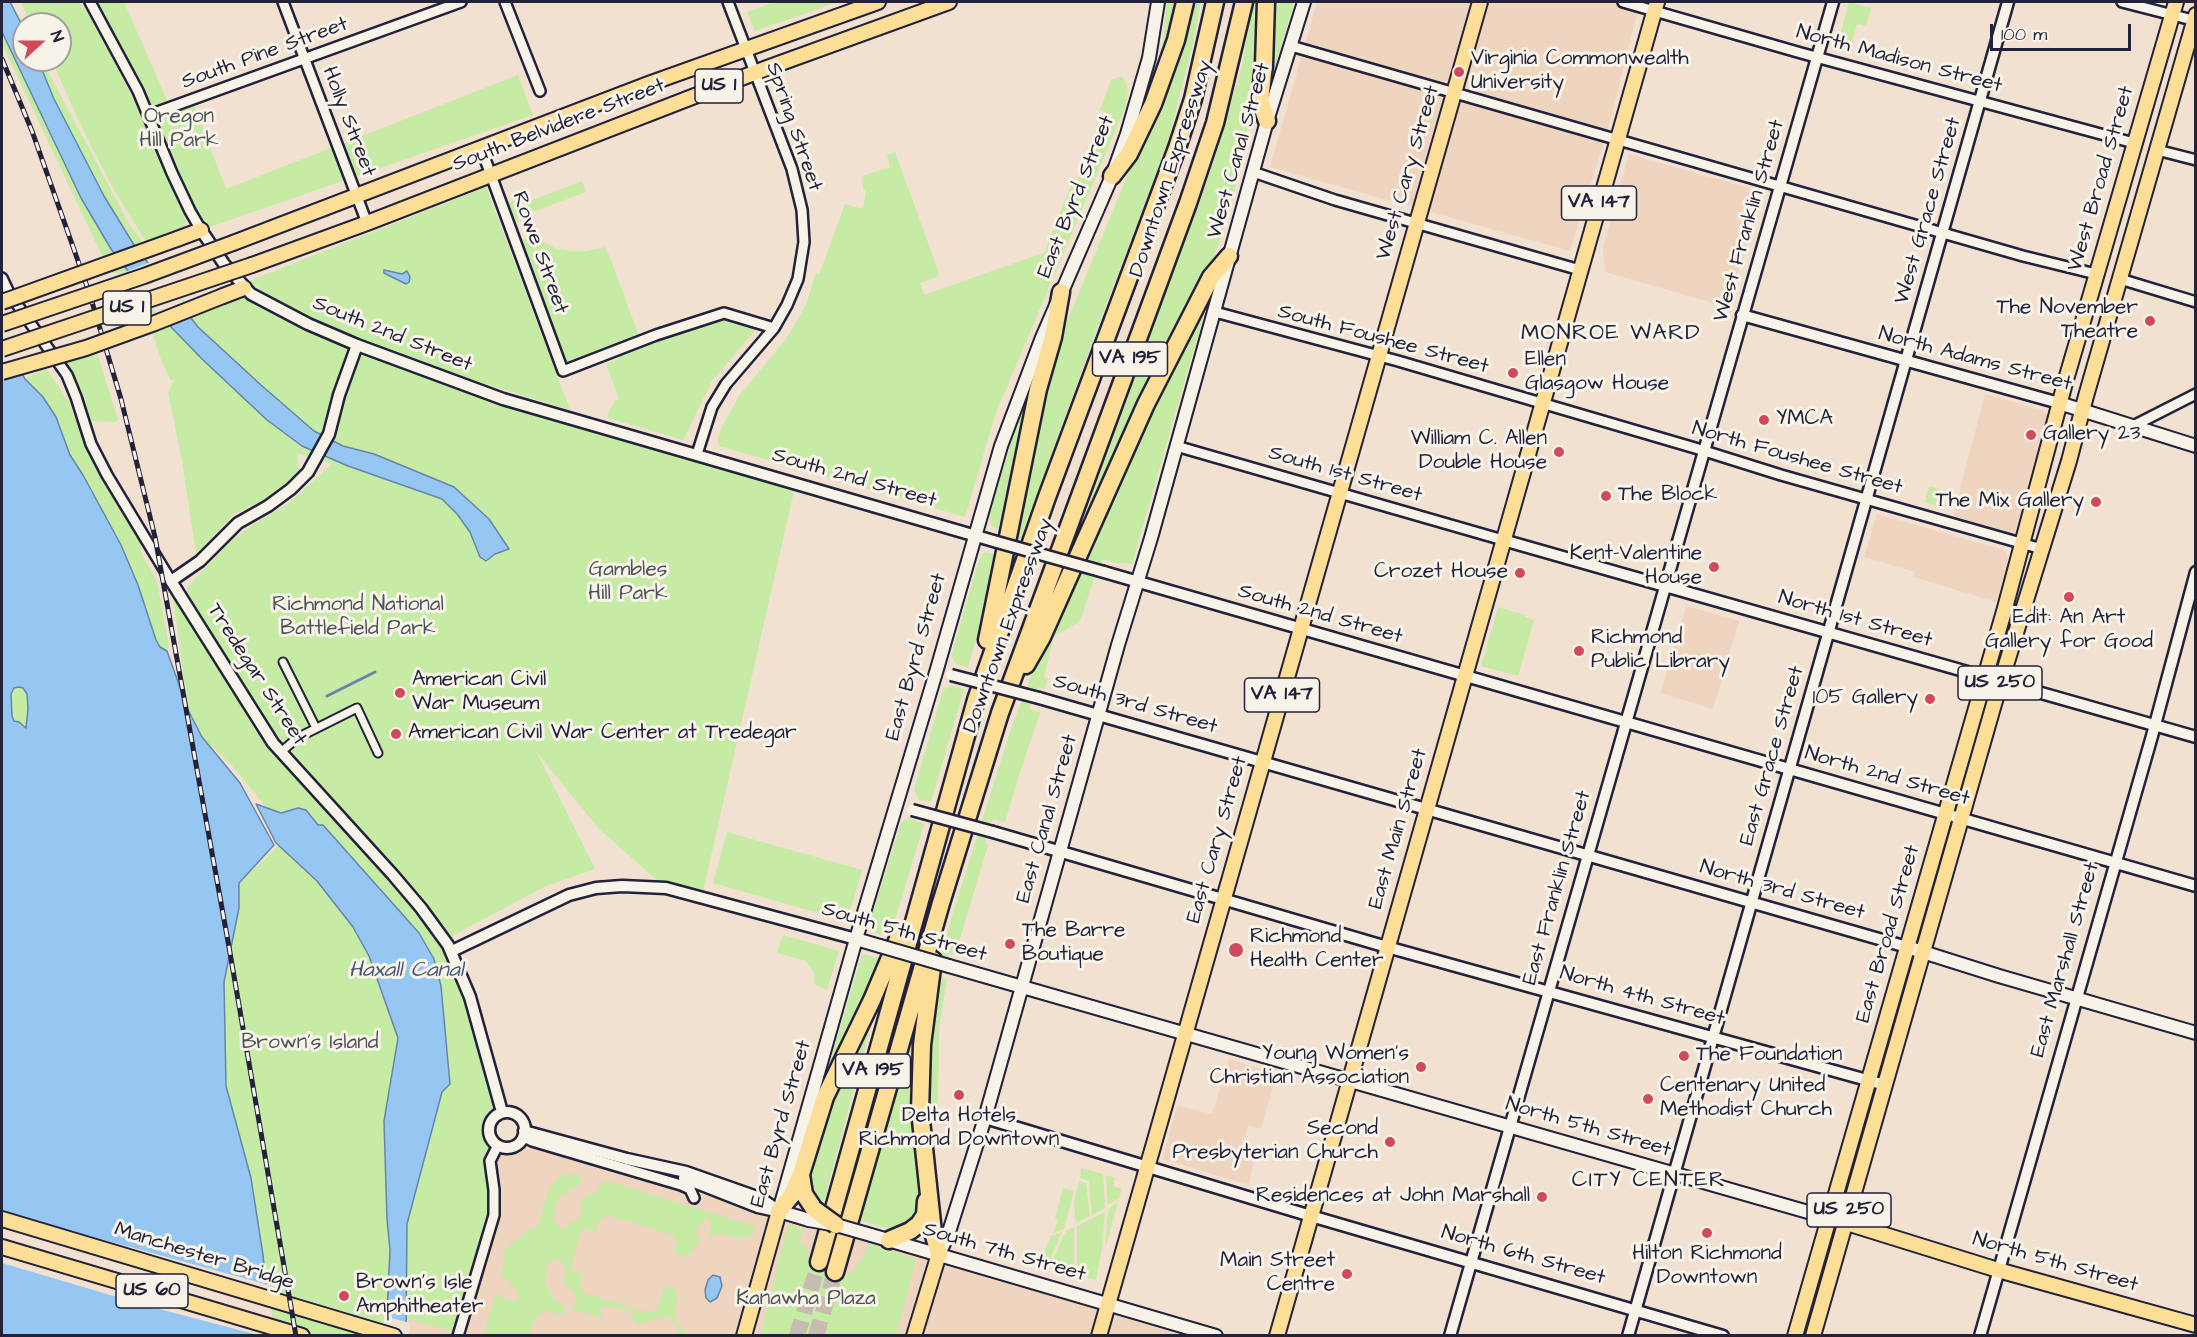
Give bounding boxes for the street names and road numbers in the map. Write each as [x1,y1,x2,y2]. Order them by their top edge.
street label: South Pine Street [179,12,351,96]
street label: North Madison Street [1793,20,2005,100]
street label: Downtown Expressway [1125,57,1219,281]
street label: Spring Street [759,59,827,195]
street label: West Canal Street [1203,60,1277,242]
street label: Holly Street [315,63,381,181]
road number: US 1 [695,69,743,103]
street label: South Belvidere Street [449,74,669,178]
street label: West Cary Street [1372,83,1446,263]
street label: West Broad Street [2063,83,2141,275]
street label: East Byrd Street [1033,112,1121,282]
street label: West Grace Street [1890,115,1968,307]
street label: West Franklin Street [1709,117,1791,325]
road number: VA 147 [1562,186,1636,220]
street label: Rowe Street [505,188,573,318]
road number: US 1 [103,291,151,325]
street label: South 2nd Street [309,292,475,378]
street label: South Foushee Street [1275,300,1491,380]
street label: North Adams Street [1876,322,2074,398]
road number: VA 195 [1092,342,1168,376]
street label: North Foushee Street [1689,417,1905,501]
street label: South 1st Street [1266,441,1424,509]
street label: South 2nd Street [769,443,939,515]
street label: Downtown Expressway [958,515,1060,737]
street label: East Byrd Street [881,571,953,743]
street label: South 2nd Street [1235,579,1405,651]
street label: North 1st Street [1775,586,1935,654]
street label: Tredegar Street [201,599,311,751]
street label: East Grace Street [1735,664,1811,848]
road number: US 250 [1958,666,2042,700]
street label: South 3rd Street [1050,670,1220,740]
road number: VA 147 [1244,678,1320,712]
street label: East Canal Street [1012,732,1084,906]
street label: North 2nd Street [1802,741,1972,813]
street label: East Main Street [1364,746,1434,912]
street label: East Cary Street [1182,754,1254,926]
street label: East Franklin Street [1518,788,1598,988]
street label: East Broad Street [1852,842,1926,1026]
street label: North 3rd Street [1697,855,1867,927]
street label: East Marshall Street [2026,860,2106,1060]
street label: South 5th Street [819,897,989,969]
street label: North 4th Street [1557,961,1727,1033]
street label: East Byrd Street [746,1038,818,1210]
road number: VA 195 [836,1054,910,1088]
street label: North 5th Street [1502,1092,1674,1164]
road number: US 250 [1807,1193,1891,1227]
street label: Manchester Bridge [111,1218,297,1296]
street label: South 7th Street [920,1218,1088,1288]
street label: North 6th Street [1438,1221,1608,1291]
street label: North 5th Street [1969,1227,2141,1299]
road number: US 60 [116,1274,188,1308]

